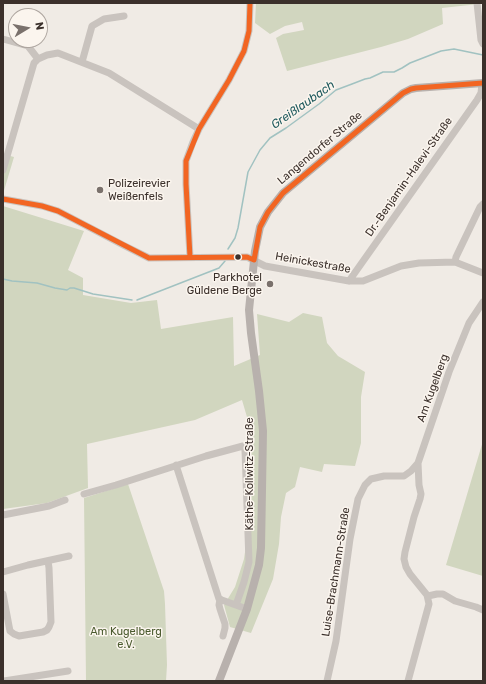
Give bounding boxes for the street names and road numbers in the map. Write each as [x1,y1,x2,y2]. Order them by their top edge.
street label: Langendorfer Straße [275,109,365,187]
street label: Dr.-Benjamin-Halevi-Straße [363,115,455,239]
street label: Heinickestraße [274,250,352,276]
street label: Am Kugelberg [415,352,451,424]
street label: Käthe-Kollwitz-Straße [243,417,257,531]
street label: Luise-Brachmann-Straße [319,506,353,638]

